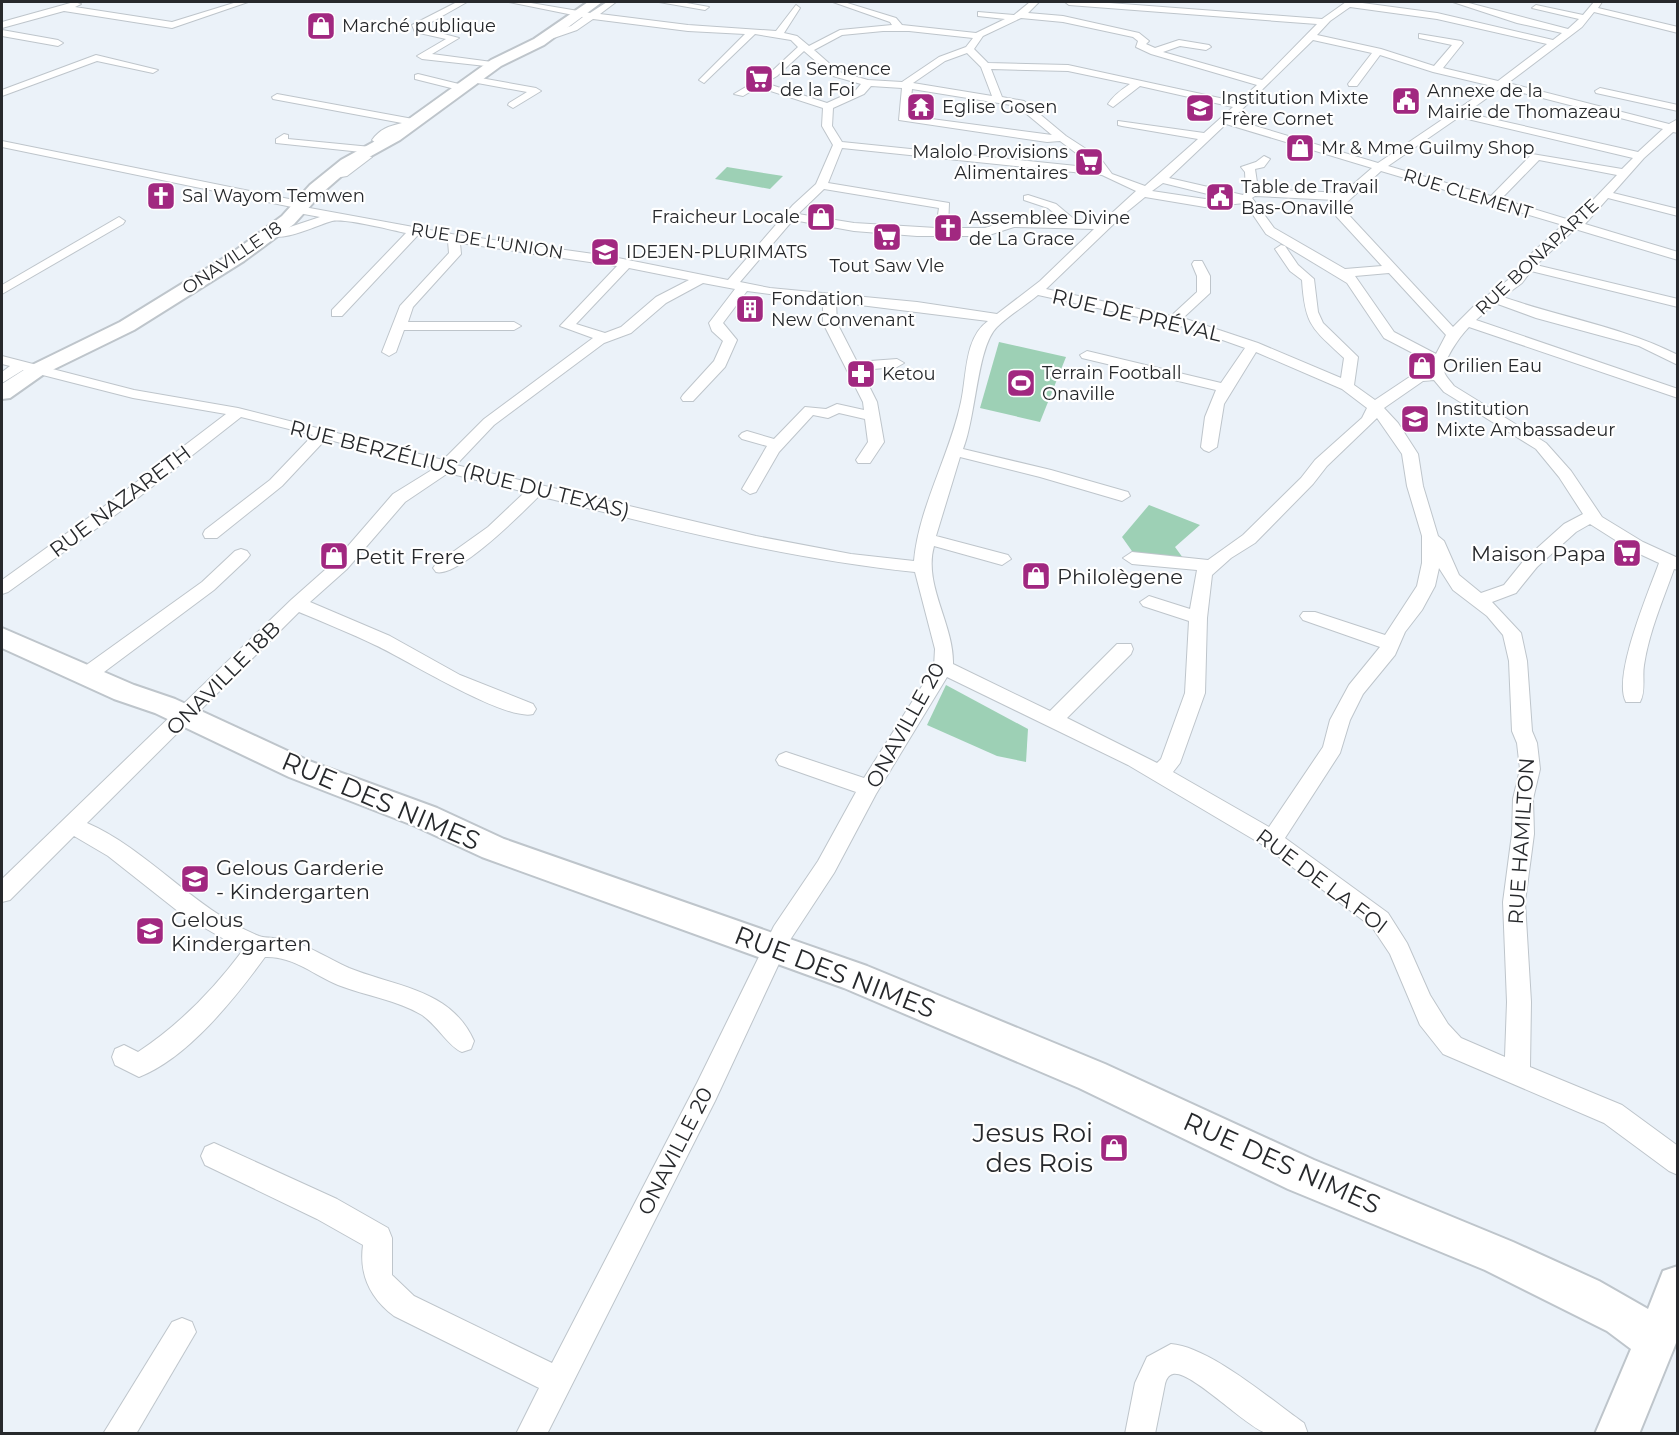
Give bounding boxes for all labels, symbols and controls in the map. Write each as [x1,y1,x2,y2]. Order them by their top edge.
shop icon: Marché publique [305,10,337,42]
place label: Marché publique [342,15,496,37]
place label: La Semence de la Foi [780,58,891,101]
supermarket icon: La Semence de la Foi [743,63,775,95]
place label: Annexe de la Mairie de Thomazeau [1427,80,1621,123]
public building icon: Annexe de la Mairie de Thomazeau [1390,85,1422,117]
place label: Institution Mixte Frère Cornet [1221,87,1369,130]
temple icon: Eglise Gosen [905,91,937,123]
school or university icon: Institution Mixte Frère Cornet [1184,92,1216,124]
place label: Eglise Gosen [942,96,1057,118]
shop icon: Mr & Mme Guilmy Shop [1284,132,1316,164]
place label: Mr & Mme Guilmy Shop [1321,137,1534,159]
place label: Malolo Provisions Alimentaires [912,141,1068,184]
supermarket icon: Malolo Provisions Alimentaires [1073,146,1105,178]
street label: RUE CLEMENT [1401,164,1536,224]
place label: Table de Travail Bas-Onaville [1241,176,1379,219]
church icon: Sal Wayom Temwen [145,180,177,212]
public building icon: Table de Travail Bas-Onaville [1204,181,1236,213]
place label: Sal Wayom Temwen [182,185,365,207]
street label: RUE BONAPARTE [1471,194,1603,320]
shop icon: Fraicheur Locale [805,201,837,233]
place label: Fraicheur Locale [652,206,800,228]
place label: Assemblee Divine de La Grace [969,207,1130,250]
church icon: Assemblee Divine de La Grace [932,212,964,244]
street label: ONAVILLE 18 [178,217,286,299]
street label: RUE DE L'UNION [409,218,565,264]
supermarket icon: Tout Saw Vle [871,221,903,253]
school or university icon: IDEJEN-PLURIMATS [589,236,621,268]
place label: IDEJEN-PLURIMATS [626,241,807,263]
place label: Tout Saw Vle [830,255,945,277]
street label: RUE DE PRÉVAL [1050,283,1225,347]
place label: Fondation New Convenant [771,288,915,331]
building icon: Fondation New Convenant [734,293,766,325]
shop icon: Orilien Eau [1406,350,1438,382]
place label: Orilien Eau [1443,355,1542,377]
pharmacy icon: Ketou [845,358,877,390]
place label: Terrain Football Onaville [1042,362,1182,405]
place label: Ketou [882,363,936,385]
sports icon: Terrain Football Onaville [1005,367,1037,399]
place label: Institution Mixte Ambassadeur [1436,398,1616,441]
school or university icon: Institution Mixte Ambassadeur [1399,403,1431,435]
street label: RUE BERZÉLIUS (RUE DU TEXAS) [287,415,633,523]
street label: RUE NAZARETH [44,440,196,562]
supermarket icon: Maison Papa [1611,537,1643,569]
shop icon: Petit Frere [318,540,350,572]
place label: Maison Papa [1471,541,1606,566]
place label: Petit Frere [355,544,465,569]
shop icon: Philolègene [1020,560,1052,592]
place label: Philolègene [1057,564,1183,589]
street label: ONAVILLE 18B [161,616,285,740]
street label: ONAVILLE 20 [860,658,950,792]
street label: RUE DES NIMES [277,745,485,857]
street label: RUE HAMILTON [1503,757,1539,925]
street label: RUE DE LA FOI [1251,823,1393,939]
place label: Gelous Garderie - Kindergarten [216,855,384,904]
school or university icon: Gelous Garderie - Kindergarten [179,863,211,895]
place label: Gelous Kindergarten [171,907,311,956]
school or university icon: Gelous Kindergarten [134,915,166,947]
street label: RUE DES NIMES [730,919,940,1025]
street label: ONAVILLE 20 [632,1083,718,1219]
street label: RUE DES NIMES [1178,1105,1386,1221]
place label: Jesus Roi des Rois [972,1117,1093,1179]
shop icon: Jesus Roi des Rois [1098,1132,1130,1164]

